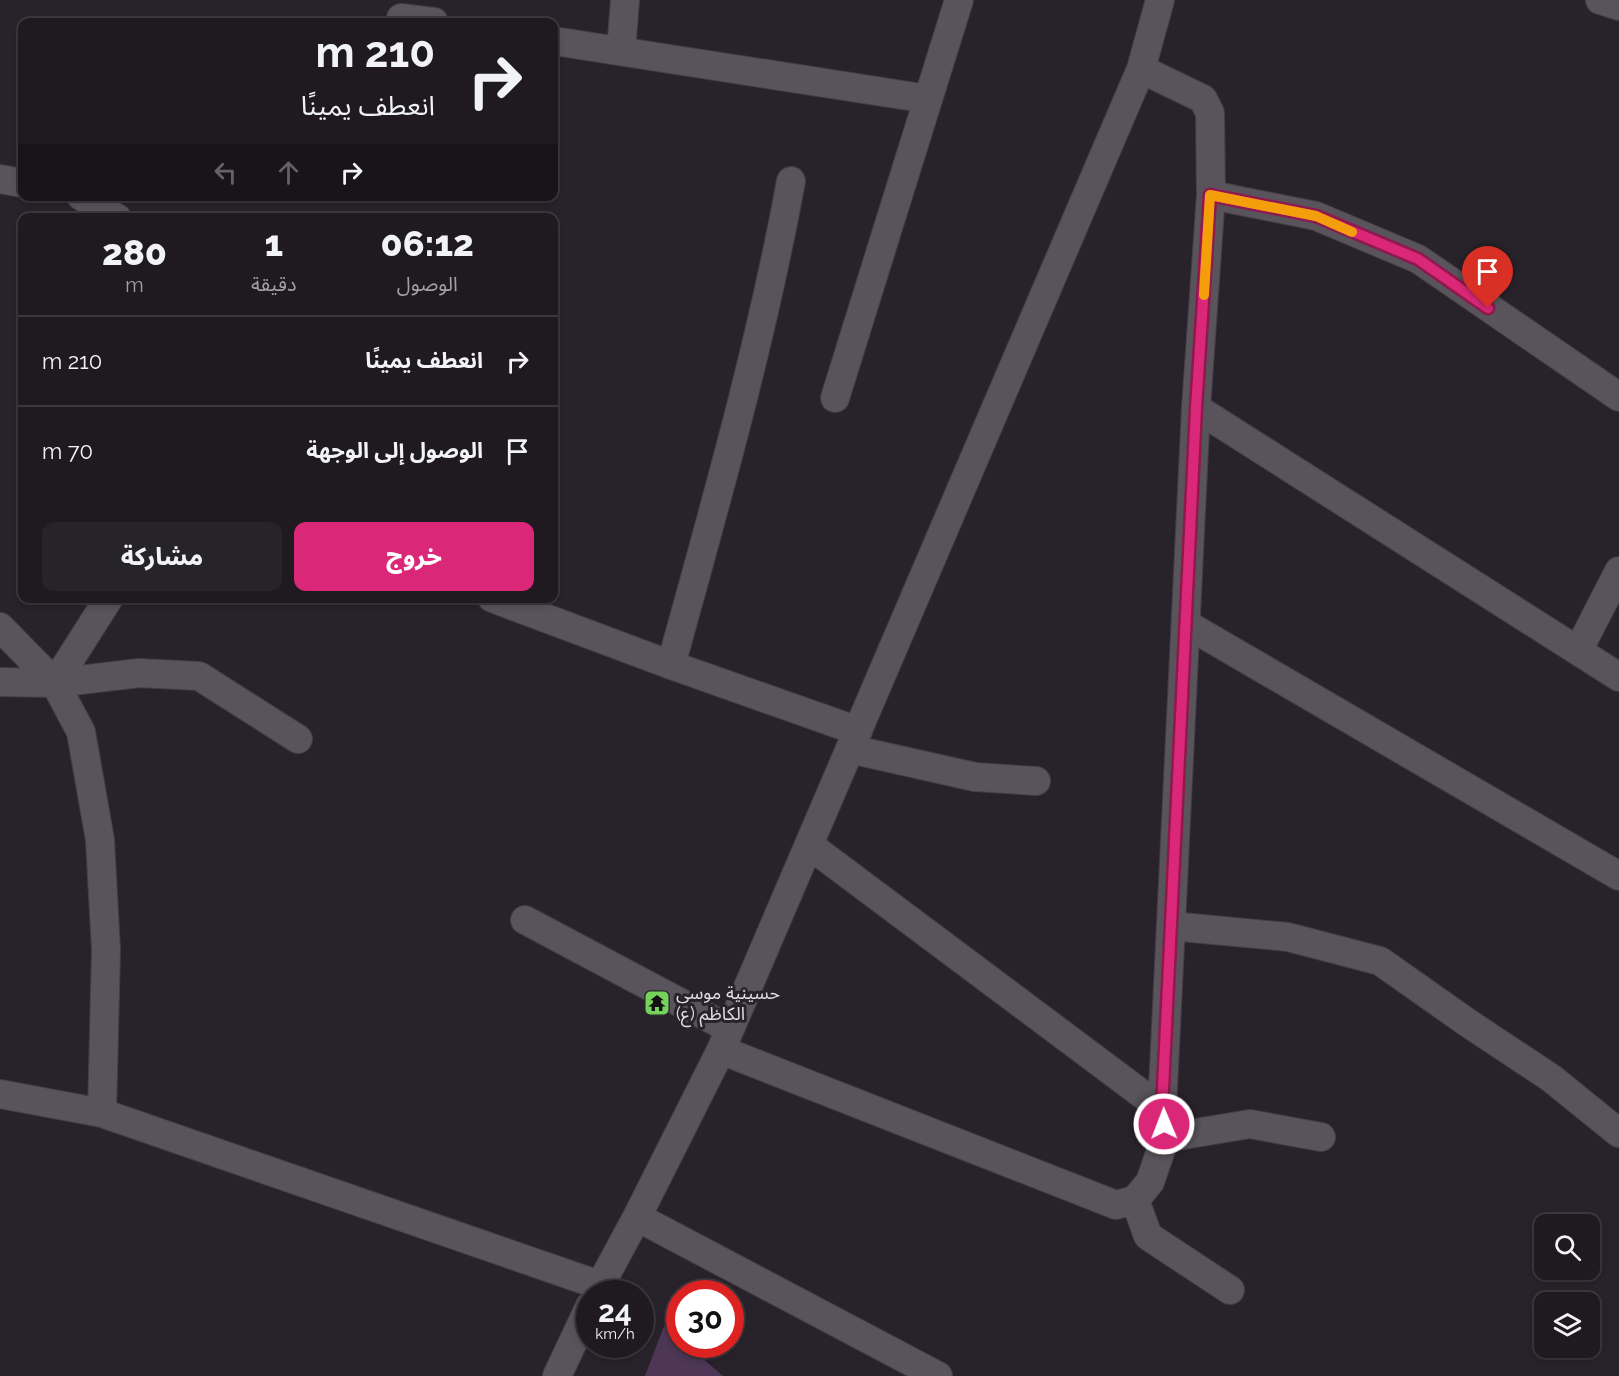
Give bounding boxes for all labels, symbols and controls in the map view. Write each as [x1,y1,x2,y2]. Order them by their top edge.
text: 210 m [316,28,435,77]
icon: right [456,42,534,120]
text: انعطف يمينًا [301,90,435,121]
icon: left [209,156,242,189]
icon: ahead [272,156,305,189]
icon: right [335,156,368,189]
text: 1 [264,222,283,264]
text: 06:12 [381,222,474,264]
text: 280 [102,231,167,273]
pin [1462,246,1513,308]
icon: arrive [1471,255,1504,288]
text: دقيقة [251,272,297,296]
text: الوصول [397,272,458,296]
text: m [125,273,144,297]
icon: right [501,345,534,378]
text: انعطف يمينًا [365,347,483,373]
text: 210 m [42,348,102,374]
icon: arrive [501,435,534,468]
text: الوصول إلى الوجهة [306,437,483,463]
text: 70 m [42,438,93,464]
button: مشاركة [42,522,282,591]
button: خروج [294,522,534,591]
place label: حسينية موسى الكاظم (ع) [676,982,780,1028]
temple icon: حسينية موسى الكاظم (ع) [642,988,672,1018]
position arrow [1132,1092,1196,1156]
map controls [1534,1214,1600,1358]
button: search [1534,1214,1600,1280]
speed limit sign: 30 [666,1280,744,1358]
button: layers [1534,1292,1600,1358]
text: 24 [598,1294,632,1329]
text: km/h [595,1325,635,1343]

